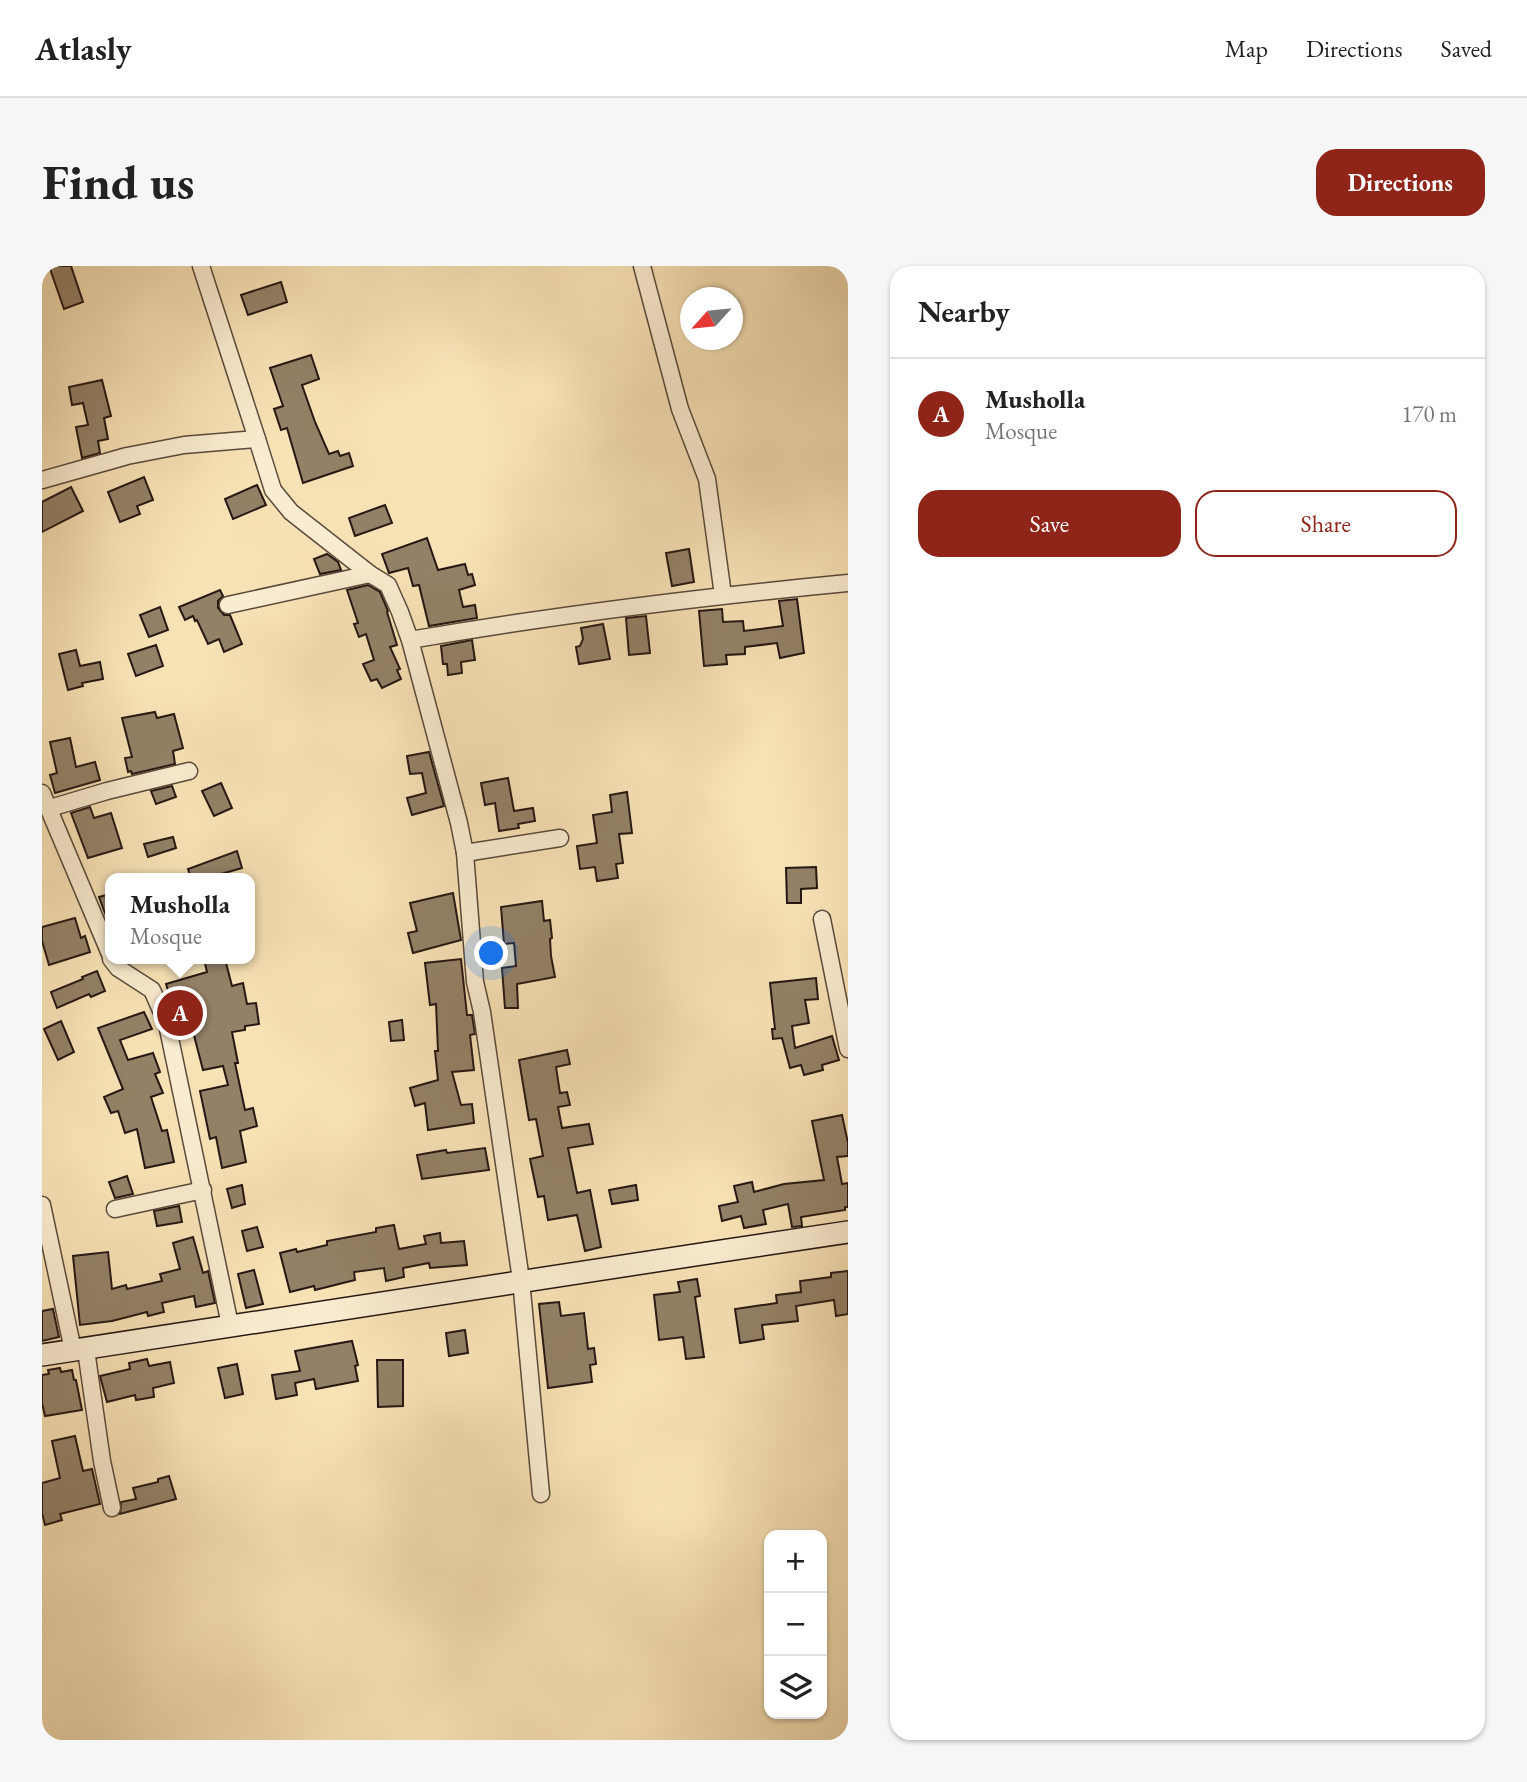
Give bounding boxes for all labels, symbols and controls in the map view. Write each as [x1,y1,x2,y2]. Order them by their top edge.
text: Atlasly [35,27,132,70]
text: Map [1225,33,1268,64]
text: Directions [1306,33,1403,64]
text: Saved [1441,33,1492,64]
button: Directions [1316,149,1485,216]
text: Find us [42,150,194,214]
north arrow [680,287,743,350]
text: Nearby [918,292,1010,331]
text: Musholla [985,382,1085,416]
text: A [933,399,949,429]
text: 170 m [1401,399,1457,429]
text: Mosque [985,416,1057,446]
button: Save [918,490,1181,557]
button: Share [1195,490,1457,557]
popup [105,873,255,964]
text: Musholla [130,887,230,921]
text: Mosque [130,921,202,951]
your location [474,936,508,970]
pin: A [157,987,203,1039]
map controls [764,1530,827,1719]
button: + [764,1530,827,1593]
button: − [764,1593,827,1656]
button: layers [764,1656,827,1719]

